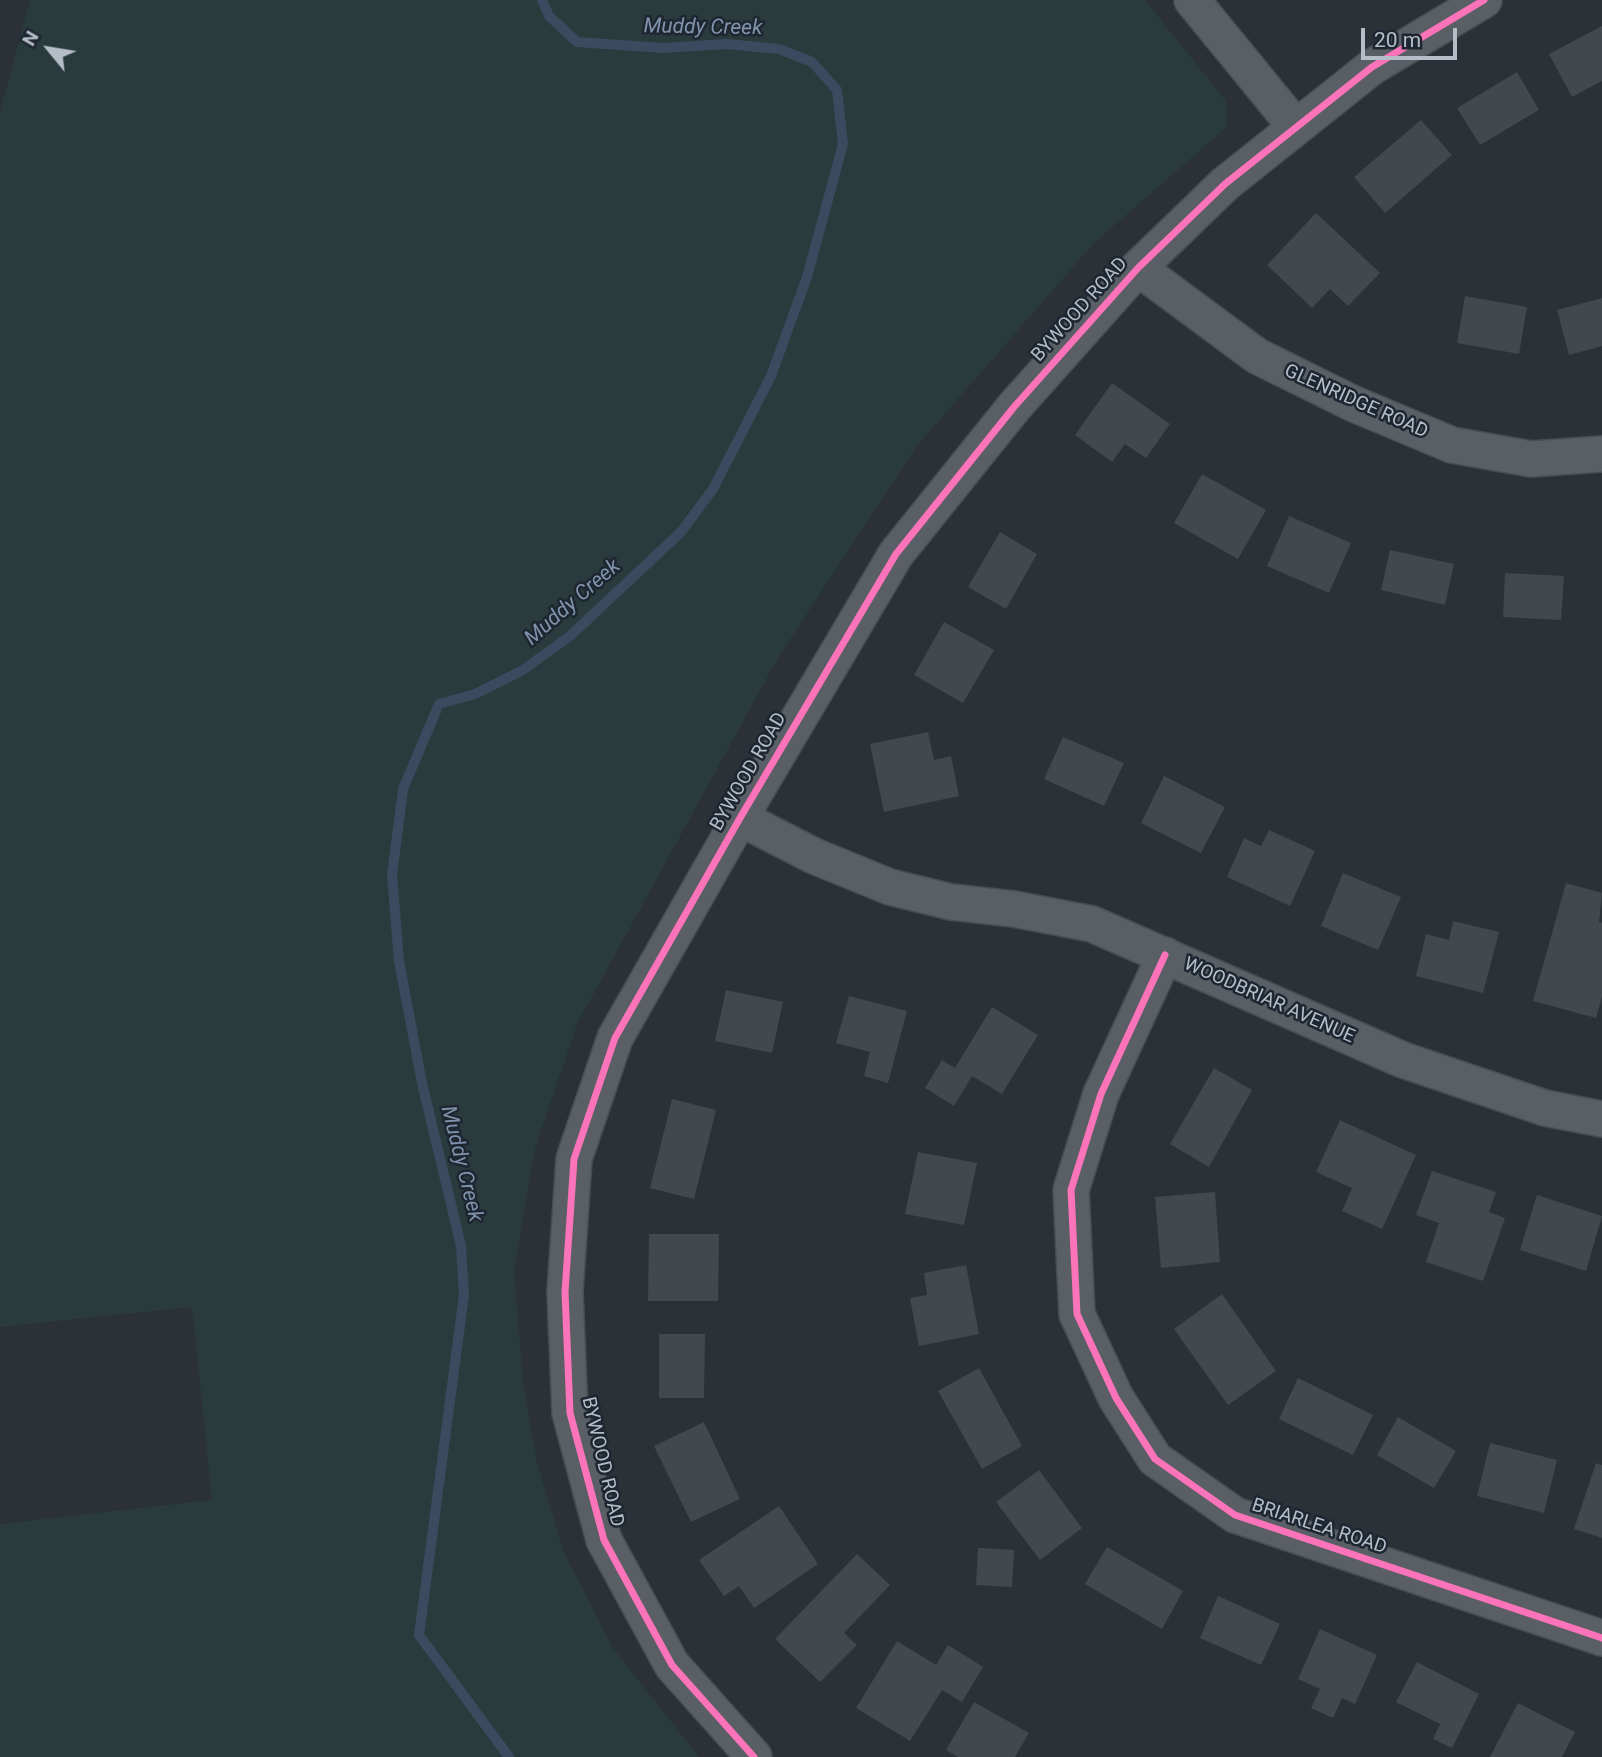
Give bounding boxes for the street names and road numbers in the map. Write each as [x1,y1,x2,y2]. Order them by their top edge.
street label: BYWOOD ROAD [1027,253,1133,367]
street label: GLENRIDGE ROAD [1281,360,1431,444]
street label: BYWOOD ROAD [706,709,792,835]
street label: WOODBRIAR AVENUE [1180,953,1358,1049]
street label: BYWOOD ROAD [576,1395,628,1529]
street label: BRIARLEA ROAD [1249,1494,1389,1560]

